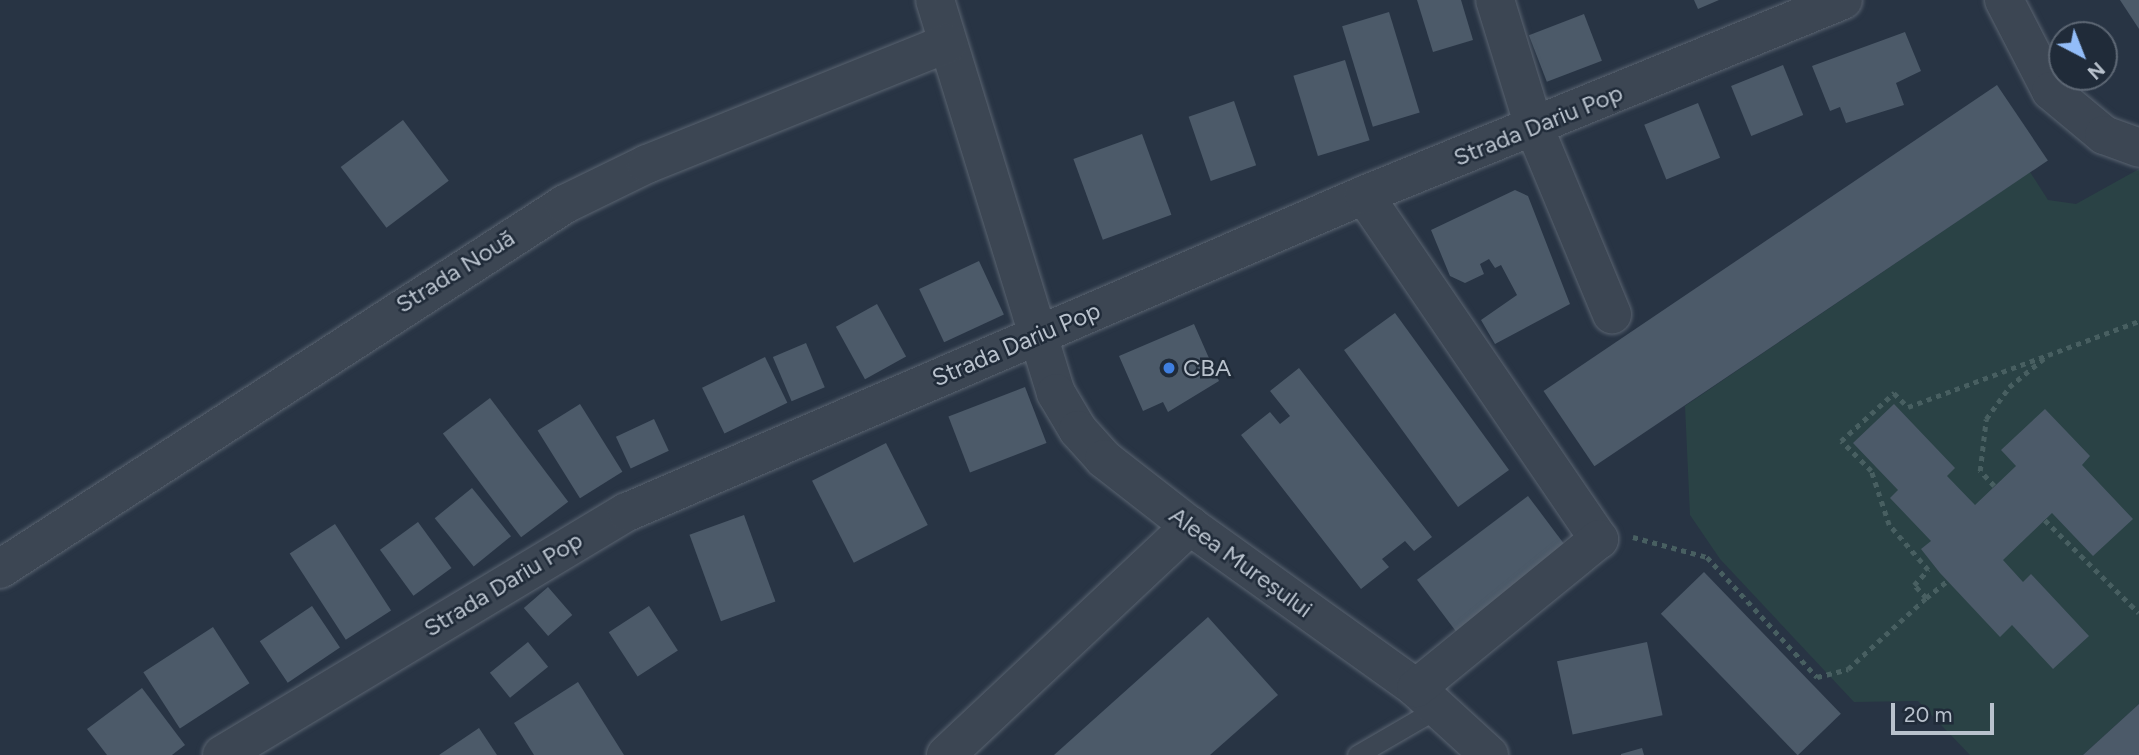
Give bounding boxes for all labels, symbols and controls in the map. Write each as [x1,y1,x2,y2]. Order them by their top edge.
north arrow [2048,21,2118,91]
text: N [2083,57,2109,84]
street label: Strada Dariu Pop [1449,78,1627,172]
street label: Strada Nouă [390,223,520,319]
street label: Strada Dariu Pop [928,296,1104,392]
place label: CBA [1183,354,1231,382]
marker: CBA [1161,360,1177,376]
street label: Aleea Mureșului [1164,500,1318,624]
street label: Strada Dariu Pop [418,525,588,643]
scale bar [1894,688,1997,732]
text: 20 m [1904,702,1952,727]

